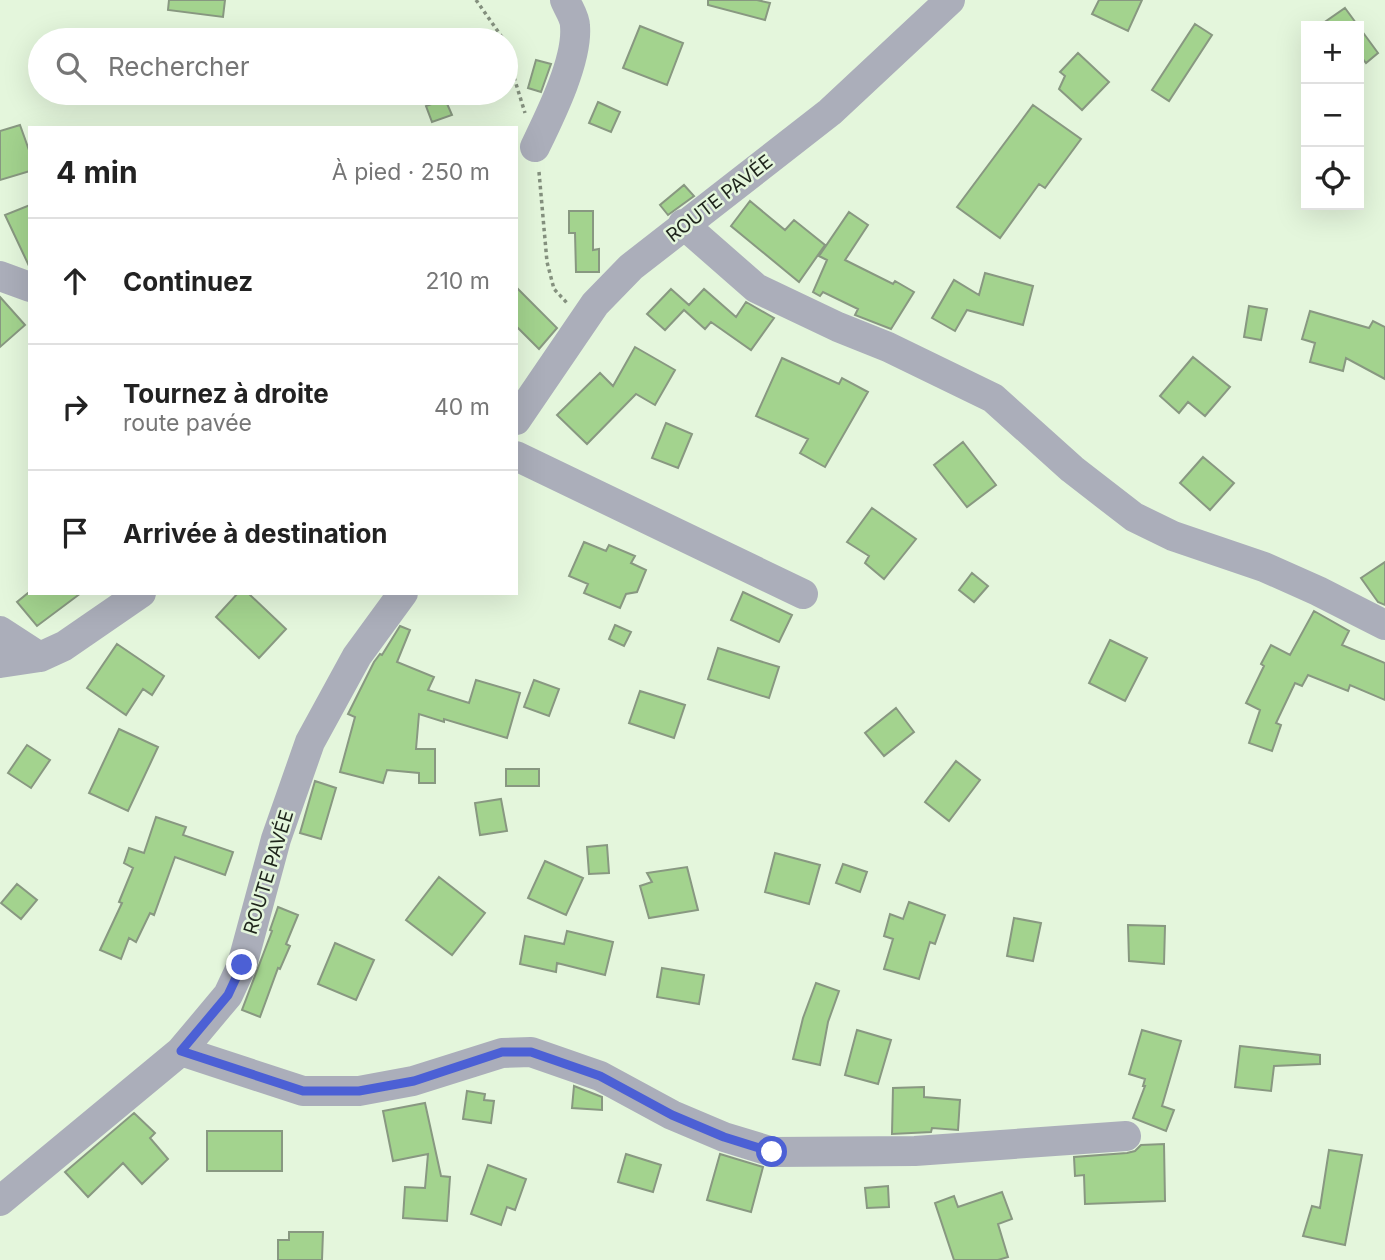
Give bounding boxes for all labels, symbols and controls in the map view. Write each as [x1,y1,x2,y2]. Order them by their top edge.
map controls [1301,21,1364,210]
button: + [1301,21,1364,84]
search box [28,28,518,105]
icon: search [52,48,90,86]
text: Rechercher [108,51,249,82]
button: − [1301,84,1364,147]
button: locate [1301,147,1364,210]
street label: ROUTE PAVÉE [661,149,777,247]
text: 4 min [56,154,138,190]
text: À pied · 250 m [332,158,490,186]
icon: ahead [56,262,94,300]
text: Continuez [123,266,253,297]
text: 210 m [425,267,490,295]
text: Tournez à droite [123,378,329,409]
icon: right [56,388,94,426]
text: 40 m [434,393,490,421]
text: route pavée [123,409,252,437]
icon: arrive [56,514,94,552]
text: Arrivée à destination [123,518,388,549]
street label: ROUTE PAVÉE [238,807,298,937]
route end [226,949,257,980]
route start [756,1136,787,1167]

